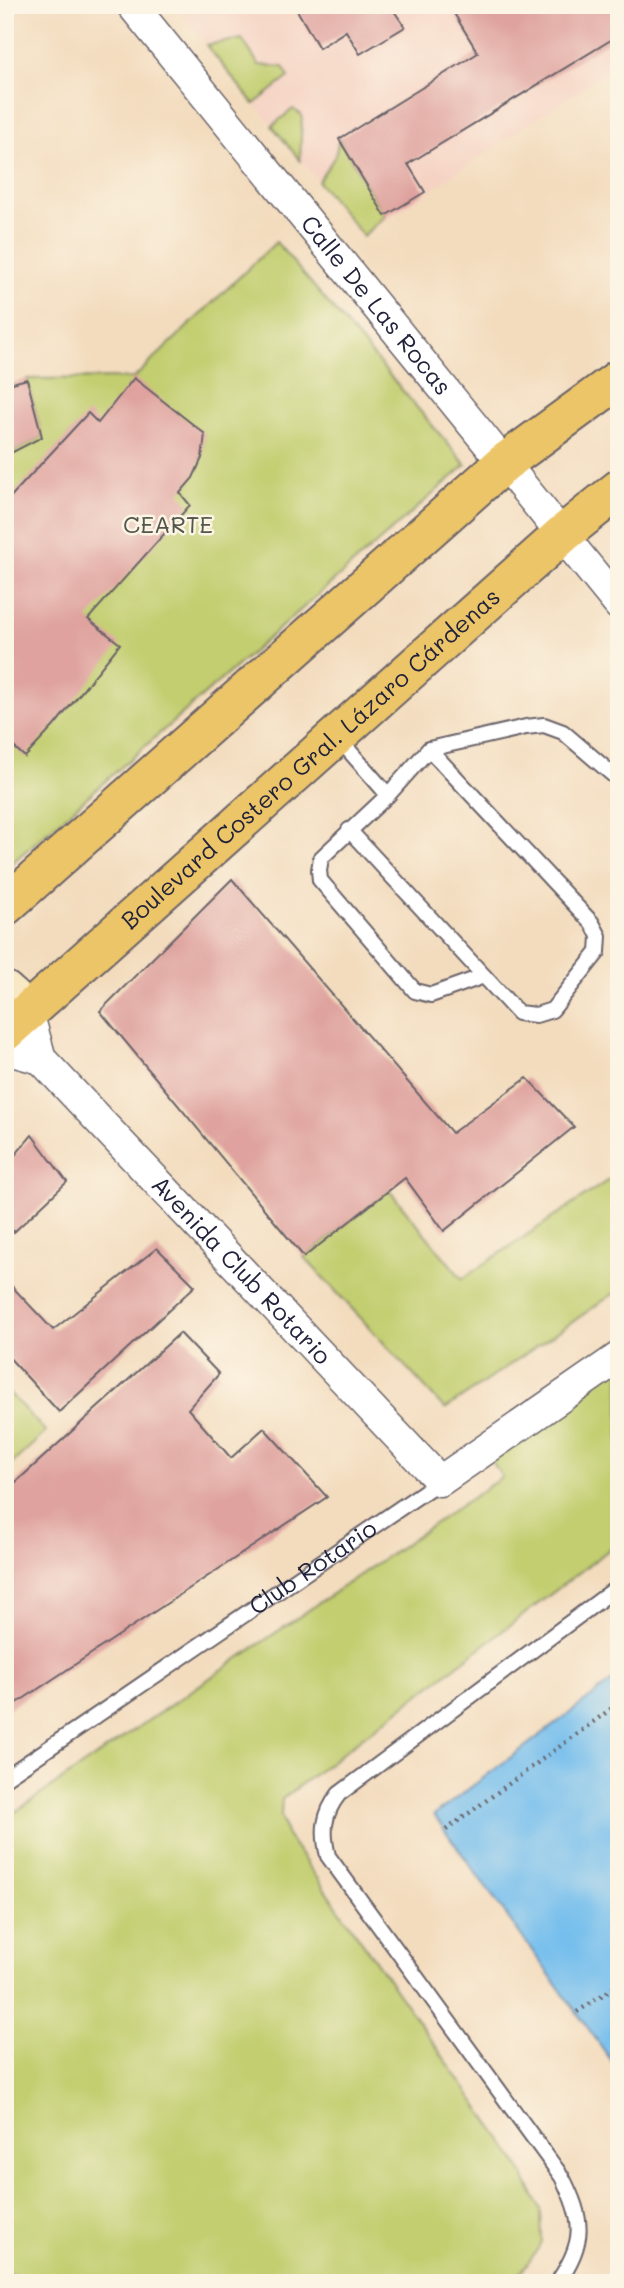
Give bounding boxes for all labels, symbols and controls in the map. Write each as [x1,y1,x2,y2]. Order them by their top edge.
street label: Calle De Las Rocas [295,208,459,401]
park label: CEARTE [123,508,213,539]
street label: Boulevard Costero Gral. Lázaro Cárdenas [114,581,506,935]
street label: Avenida Club Rotario [146,1169,339,1370]
street label: Club Rotario [242,1512,382,1621]

